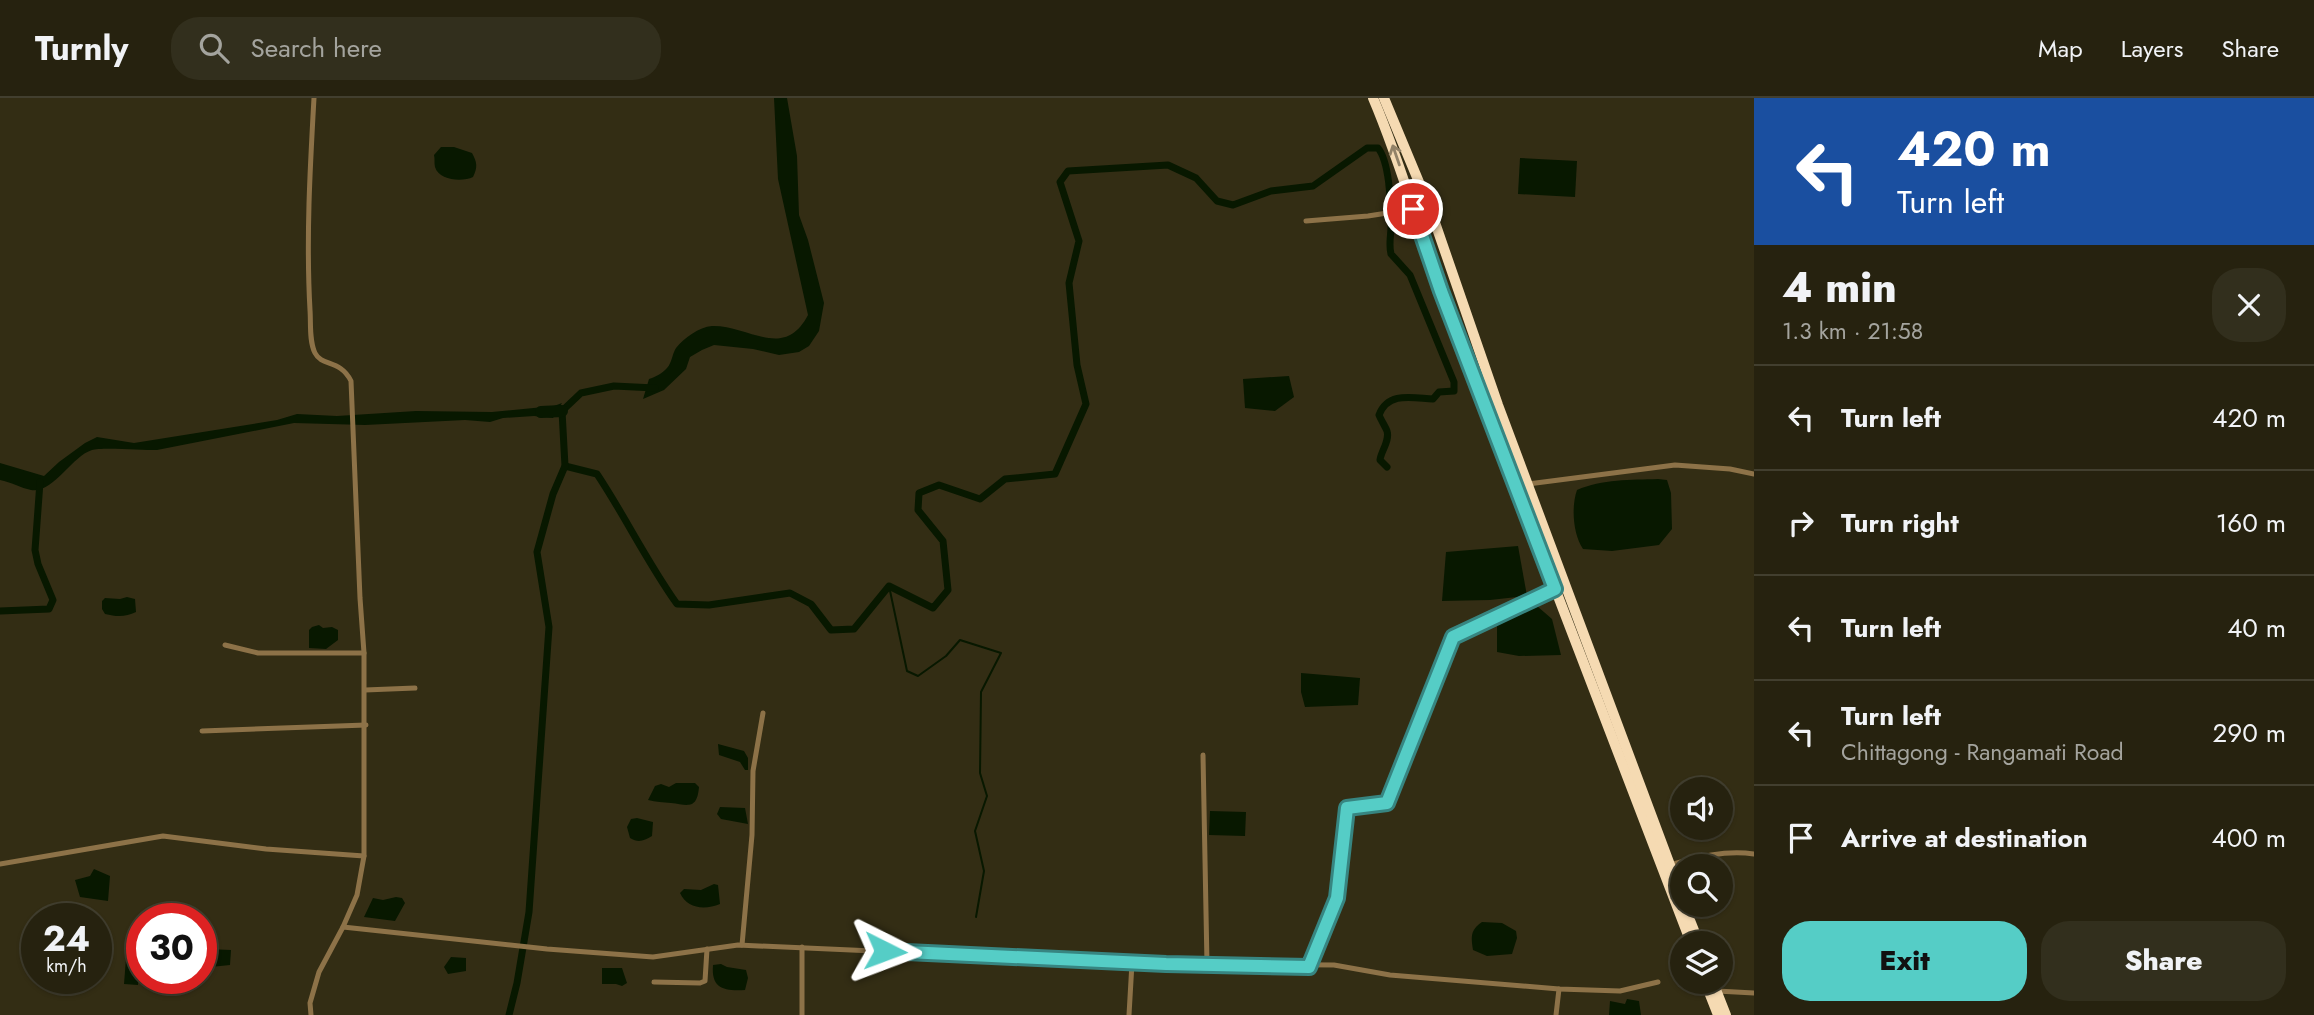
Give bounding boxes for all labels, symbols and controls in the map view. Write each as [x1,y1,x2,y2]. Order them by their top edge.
search box [171,17,661,80]
text: Turnly [35,25,129,72]
icon: search [195,29,233,67]
text: Search here [251,29,382,67]
text: Map [2038,31,2083,66]
text: Layers [2121,31,2183,66]
text: Share [2221,31,2279,66]
text: 420 m [1897,114,2051,184]
icon: left [1782,126,1873,217]
one-way arrow [1389,144,1401,166]
pin [1383,179,1443,239]
text: Turn left [1897,179,2004,225]
icon: arrive [1394,190,1432,228]
text: 4 min [1782,257,1897,318]
button: close [2212,268,2286,342]
text: 1.3 km · 21:58 [1782,314,1923,348]
icon: left [1782,399,1820,437]
text: Turn left [1841,399,1941,437]
text: 420 m [2212,399,2286,437]
icon: right [1782,504,1820,542]
text: Turn right [1841,504,1959,542]
text: 160 m [2216,504,2286,542]
icon: left [1782,609,1820,647]
text: Turn left [1841,609,1941,647]
text: 40 m [2227,609,2286,647]
text: Turn left [1841,697,1941,735]
icon: left [1782,714,1820,752]
text: 290 m [2213,714,2286,752]
text: Chittagong - Rangamati Road [1841,735,2124,769]
map controls [1670,777,1733,994]
button: sound [1670,777,1733,840]
icon: arrive [1782,819,1820,857]
text: Arrive at destination [1841,819,2088,857]
text: 400 m [2212,819,2286,857]
button: search [1670,854,1733,917]
speed limit sign: 30 [126,903,217,994]
text: 24 [43,914,90,964]
position arrow [848,914,922,988]
button: Exit [1782,921,2027,1001]
button: Share [2041,921,2286,1001]
button: layers [1670,931,1733,994]
text: km/h [46,953,87,979]

